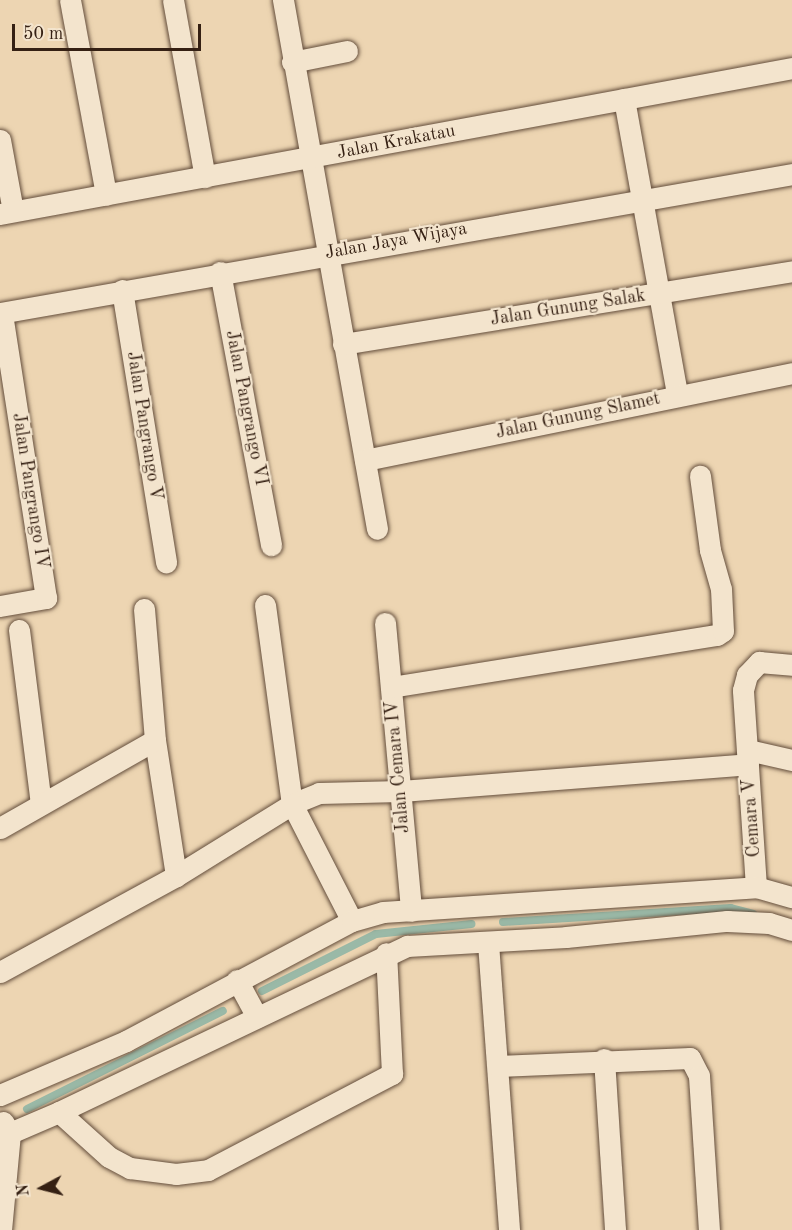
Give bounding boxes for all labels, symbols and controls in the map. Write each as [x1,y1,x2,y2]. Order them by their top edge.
scale bar [15,12,204,50]
text: 50 m [23,25,63,43]
street label: Jalan Krakatau [335,120,457,164]
street label: Jalan Jaya Wijaya [323,218,469,264]
street label: Jalan Gunung Salak [489,285,647,331]
street label: Jalan Pangrango VI [220,329,272,487]
street label: Jalan Pangrango V [122,350,166,502]
street label: Jalan Gunung Slamet [494,388,662,444]
street label: Jalan Pangrango IV [7,411,53,571]
street label: Jalan Cemara IV [381,700,415,834]
street label: Cemara V [738,778,766,858]
north arrow [12,1158,72,1218]
text: N [15,1183,33,1197]

